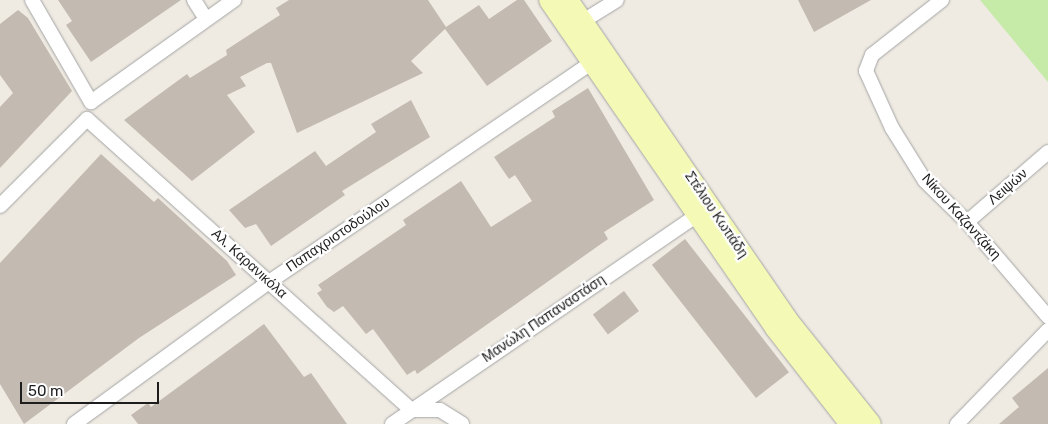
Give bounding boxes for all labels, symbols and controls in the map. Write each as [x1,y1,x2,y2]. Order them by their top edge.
street label: Λειψών [985,165,1031,209]
street label: Στέλιου Κωτιάδη [681,168,751,262]
street label: Νίκου Καζαντζάκη [918,171,1004,263]
street label: Παπαχριστοδούλου [283,194,393,276]
street label: Αλ. Καρανικόλα [208,226,290,302]
street label: Μανώλη Παπαναστάση [479,271,609,367]
scale bar [22,372,161,404]
text: 50 m [28,382,63,400]

